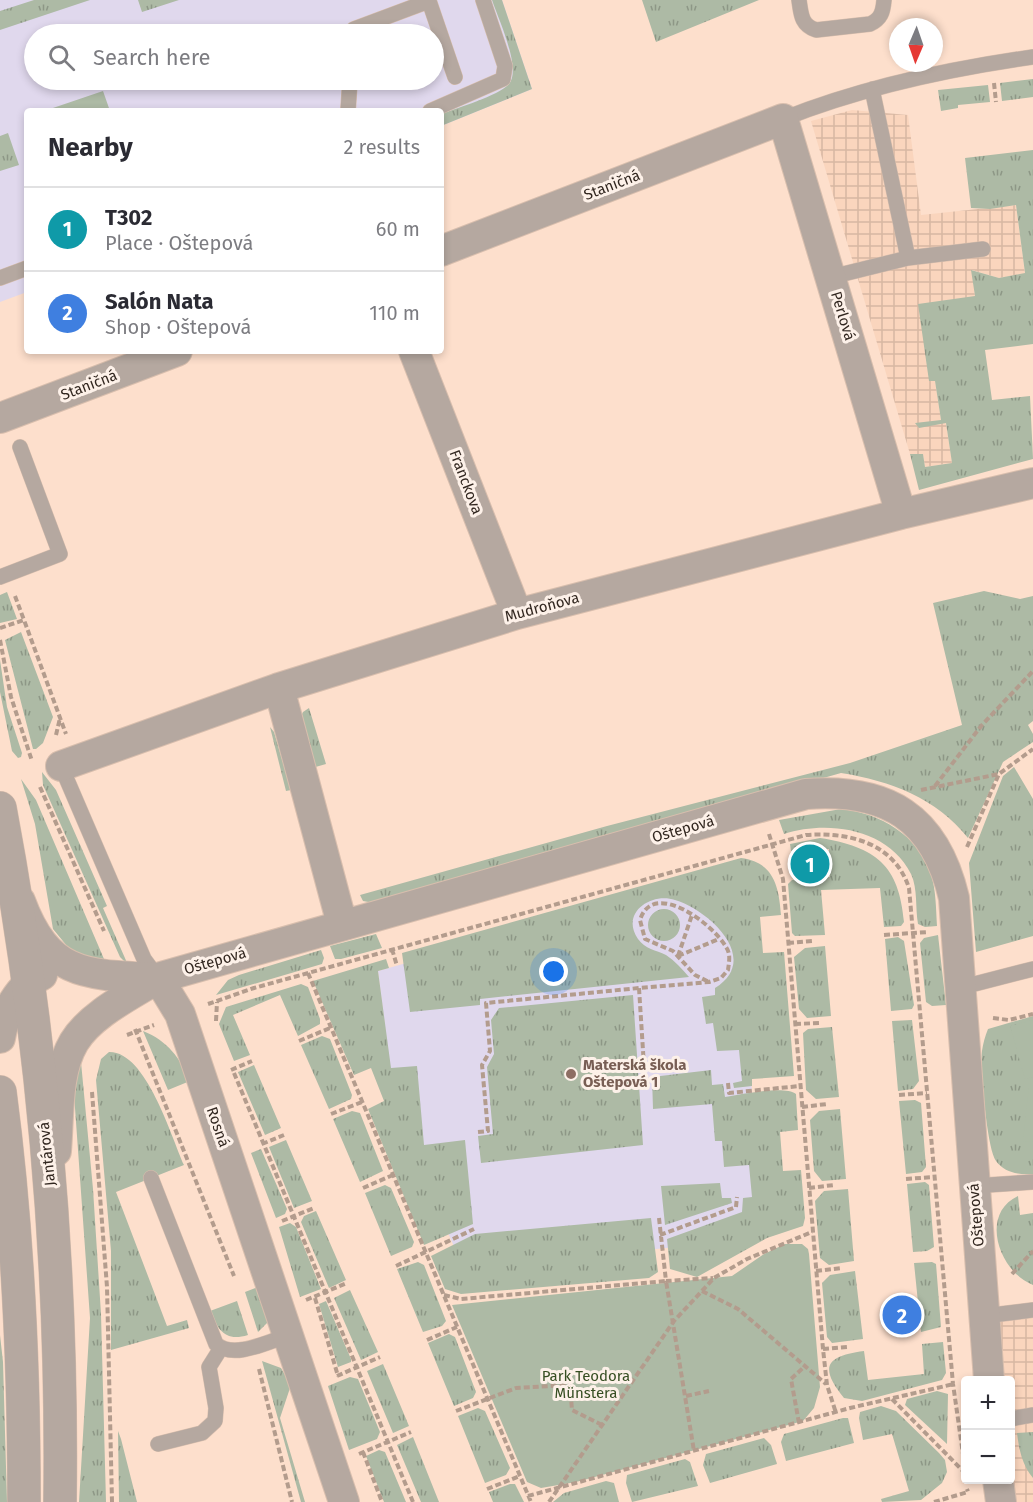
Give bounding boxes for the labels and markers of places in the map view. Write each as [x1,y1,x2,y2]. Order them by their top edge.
pin: 1 [790,842,830,886]
place label: Materská škola Oštepová 1 [583,1056,686,1091]
marker: Materská škola Oštepová 1 [564,1067,578,1081]
pin: 2 [882,1292,922,1338]

